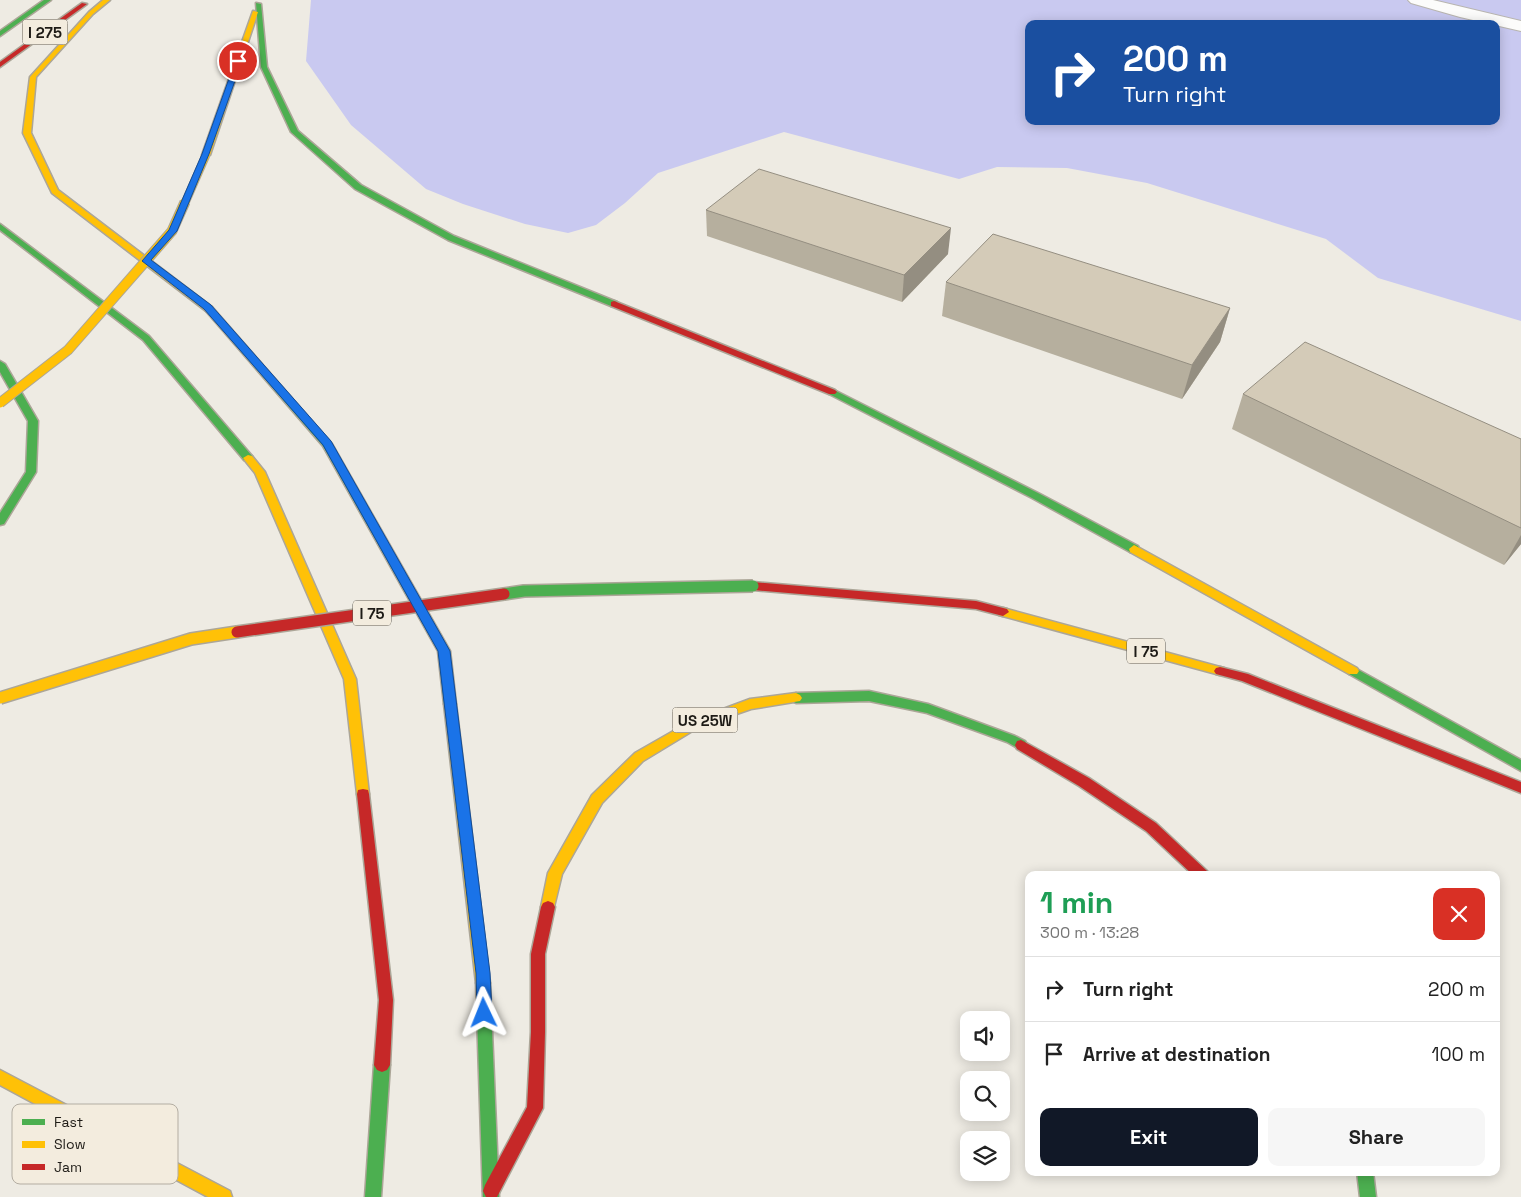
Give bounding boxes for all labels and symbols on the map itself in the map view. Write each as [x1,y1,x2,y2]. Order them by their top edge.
road number: I 275 [22,20,68,44]
pin [217,40,259,82]
road number: I 75 [353,600,391,626]
road number: I 75 [1127,638,1165,664]
road number: US 25W [672,708,738,732]
position arrow [457,986,509,1038]
legend [12,1104,178,1184]
text: Fast [54,1113,83,1131]
text: Slow [54,1135,86,1153]
text: Jam [54,1158,82,1176]

